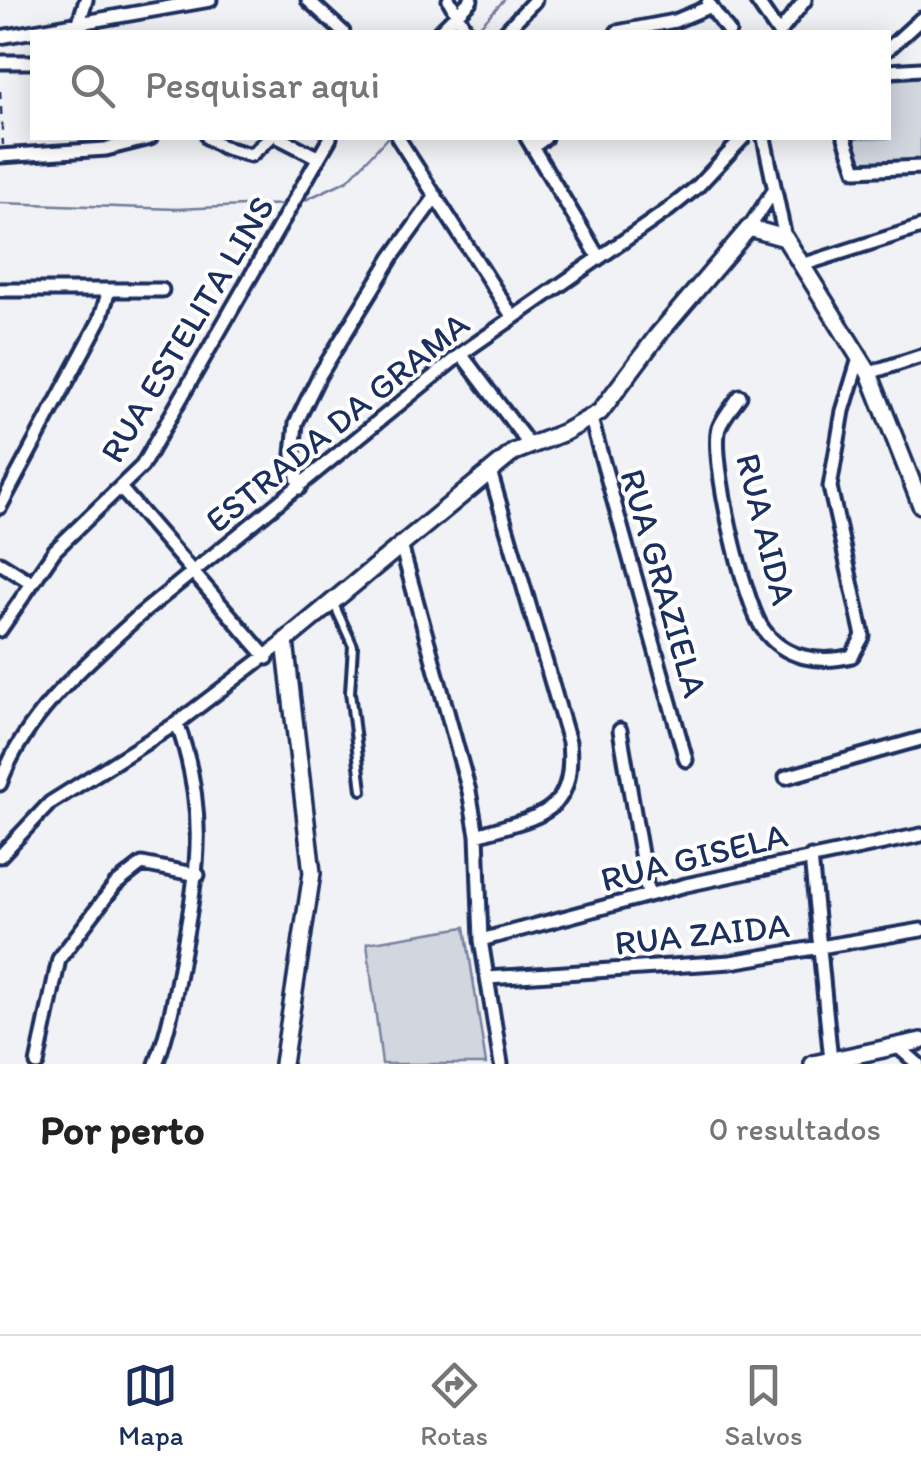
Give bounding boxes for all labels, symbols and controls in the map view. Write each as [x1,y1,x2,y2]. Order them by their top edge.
search box [30,30,891,140]
icon: search [65,58,120,113]
text: Pesquisar aqui [145,62,380,108]
street label: RUA ESTELITA LINS [91,188,283,470]
street label: ESTRADA DA GRAMA [197,303,477,541]
street label: RUA AIDA [727,449,805,609]
street label: RUA GRAZIELA [611,464,717,702]
street label: RUA GISELA [596,814,792,900]
street label: RUA ZAIDA [613,904,791,964]
text: Por perto [40,1104,205,1155]
text: 0 resultados [709,1110,881,1148]
tab: Mapa [118,1358,184,1452]
tab: Rotas [420,1358,488,1452]
tab: Salvos [725,1358,803,1452]

